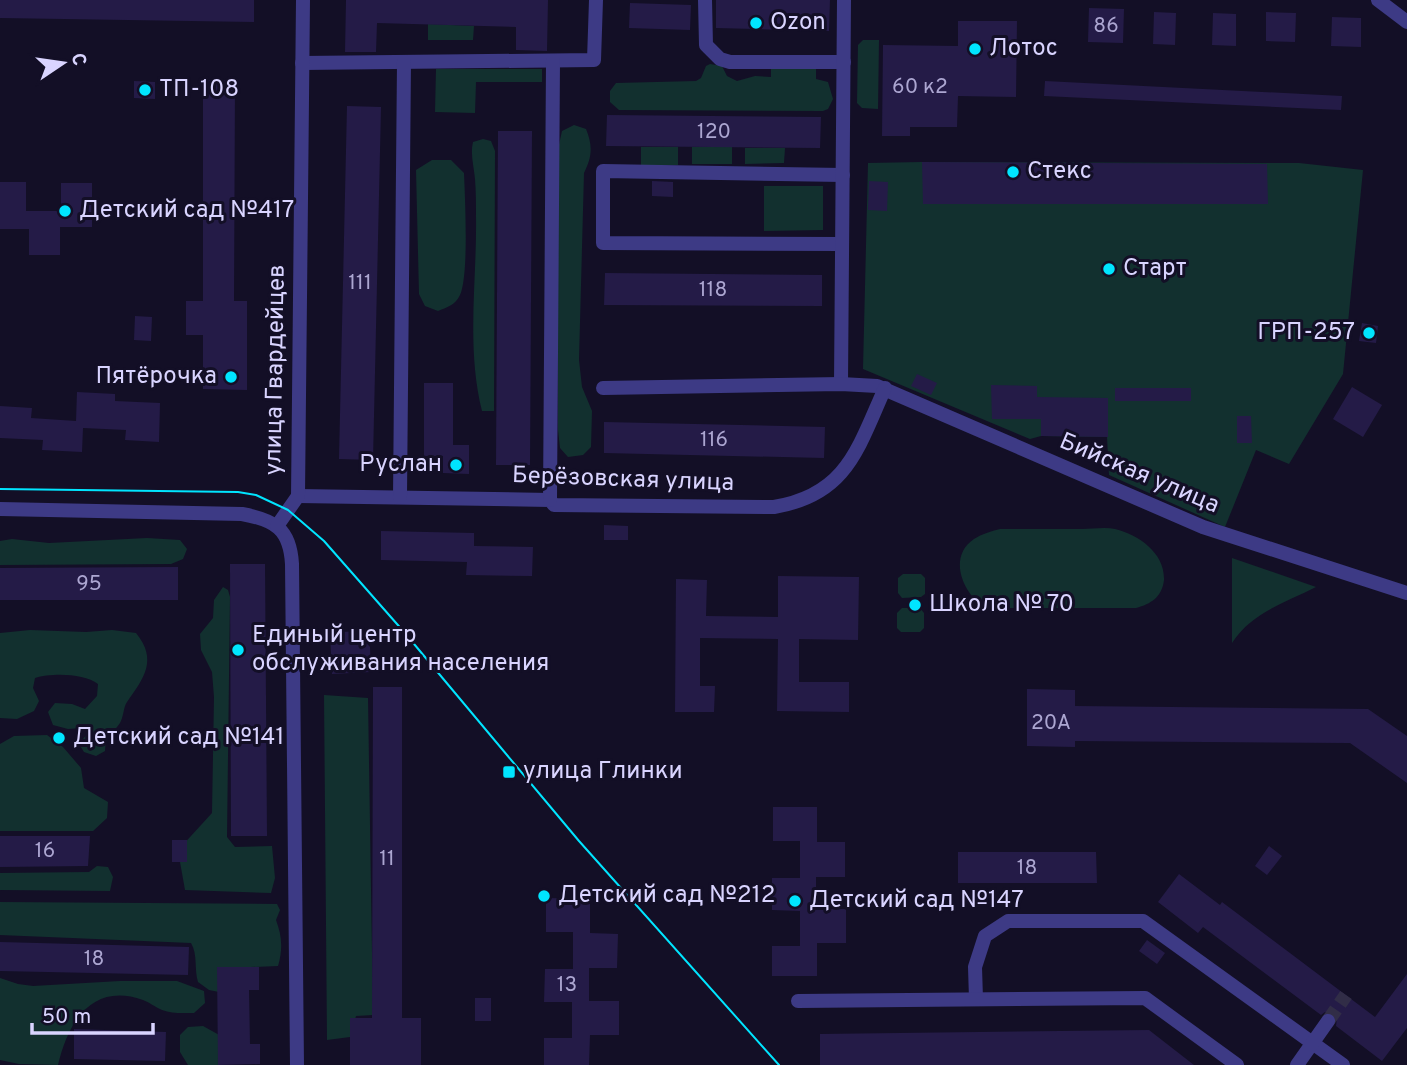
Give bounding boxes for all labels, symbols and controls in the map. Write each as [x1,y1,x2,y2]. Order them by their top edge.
place label: Ozon [770,8,826,38]
house number: 86 [1093,13,1119,40]
marker: Ozon [748,15,764,31]
north arrow [28,28,98,98]
place label: Лотос [989,34,1058,64]
marker: Лотос [967,41,983,57]
text: С [65,51,91,68]
house number: 60 к2 [892,74,948,101]
place label: ТП-108 [159,75,239,105]
marker: ТП-108 [137,82,153,98]
house number: 120 [697,119,731,146]
place label: Стекс [1027,157,1092,187]
marker: Стекс [1005,164,1021,180]
place label: Детский сад №417 [79,196,294,226]
marker: Детский сад №417 [57,203,73,219]
place label: Старт [1123,254,1187,284]
marker: Старт [1101,261,1117,277]
street label: улица Гвардейцев [259,264,293,476]
house number: 111 [348,270,372,297]
house number: 118 [699,277,727,304]
place label: ГРП-257 [1257,318,1355,348]
marker: ГРП-257 [1361,325,1377,341]
place label: Пятёрочка [96,362,217,392]
marker: Пятёрочка [223,369,239,385]
house number: 116 [700,427,728,454]
street label: Бийская улица [1055,427,1223,521]
place label: Руслан [359,450,442,480]
marker: Руслан [448,457,464,473]
street label: Берёзовская улица [511,461,735,499]
house number: 95 [76,571,102,598]
place label: Школа № 70 [929,590,1074,620]
marker: Школа № 70 [907,597,923,613]
place label: Единый центр обслуживания населения [252,621,549,679]
marker: Единый центр обслуживания населения [230,642,246,658]
house number: 20А [1031,710,1071,737]
place label: Детский сад №141 [73,723,284,753]
marker: Детский сад №141 [51,730,67,746]
place label: улица Глинки [523,757,683,787]
marker: улица Глинки [501,764,517,780]
house number: 16 [35,838,55,865]
house number: 11 [379,846,395,873]
house number: 18 [1017,855,1037,882]
place label: Детский сад №212 [558,881,775,911]
place label: Детский сад №147 [809,886,1024,916]
marker: Детский сад №212 [536,888,552,904]
marker: Детский сад №147 [787,893,803,909]
house number: 18 [84,946,104,973]
house number: 13 [557,972,577,999]
scale bar [32,992,152,1036]
text: 50 m [42,1004,91,1031]

